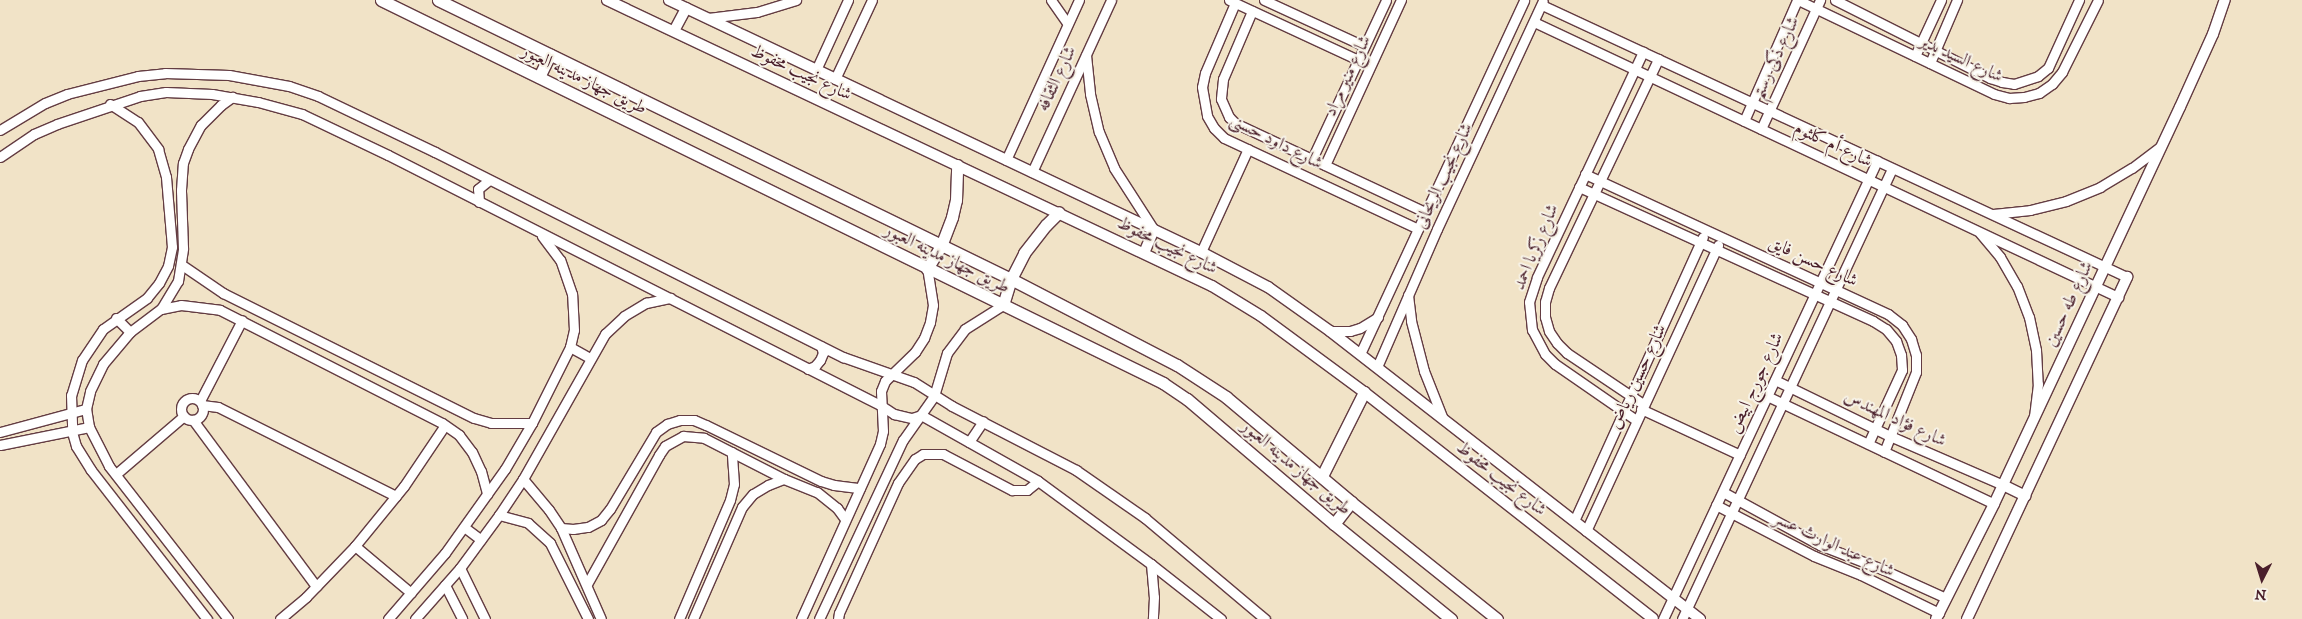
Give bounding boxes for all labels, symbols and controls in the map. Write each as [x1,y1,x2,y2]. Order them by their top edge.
street label: شارع ذكى رستم [1747,13,1805,103]
street label: شارع السيد بدير [1916,30,2006,88]
street label: شارع منير مراد [1320,32,1376,120]
street label: طريق جهاز مدينه العبور [518,40,650,120]
street label: شارع نجيب محفوظ [747,40,855,106]
street label: شارع الثقافه [1033,43,1081,115]
street label: شارع داود حسنى [1226,109,1326,175]
street label: شارع أم كلثوم [1790,117,1876,173]
street label: شارع نجيب الريحانى [1410,120,1478,232]
street label: شارع زكريا احمد [1508,201,1564,293]
street label: شارع نجيب محفوظ [1113,212,1221,280]
street label: طريق جهاز مدينه العبور [881,219,1013,299]
street label: شارع حسن فايق [1765,232,1861,292]
street label: شارع طه حسين [2040,258,2098,350]
street label: شارع حسين رياض [1604,321,1672,433]
street label: شارع جورج ابيض [1723,329,1789,437]
street label: شارع فؤاد المهندس [1840,386,1950,452]
street label: طريق جهاز مدينه العبور [1237,416,1355,520]
street label: شارع نجيب محفوظ [1451,437,1551,521]
street label: شارع عبد الوارث عسر [1770,508,1898,582]
north arrow [2237,554,2287,604]
text: N [2254,584,2267,603]

